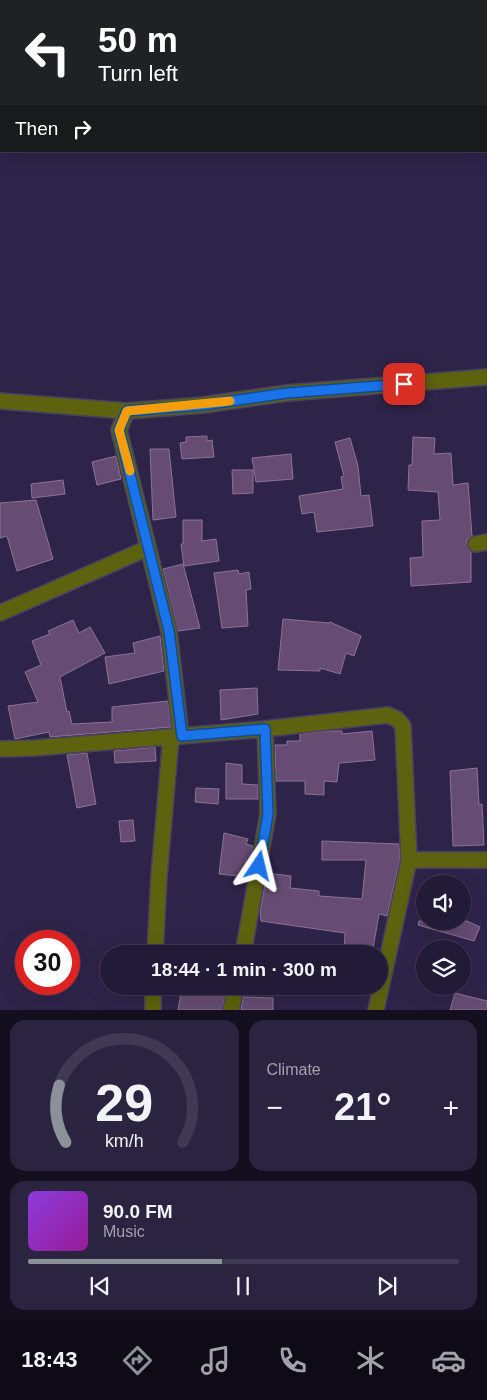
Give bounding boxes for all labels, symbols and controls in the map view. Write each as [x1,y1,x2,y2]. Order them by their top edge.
icon: left [15,20,80,85]
text: 50 m [98,20,178,59]
text: Turn left [98,61,178,86]
icon: right [68,115,96,143]
text: Then [15,118,58,139]
pin [383,363,425,405]
icon: arrive [390,370,418,398]
position arrow [232,839,284,891]
map controls [416,875,471,995]
button: sound [416,875,471,930]
speed limit sign: 30 [15,930,80,995]
button: layers [416,940,471,995]
text: 18:44 · 1 min · 300 m [151,959,337,980]
text: Climate [267,1061,321,1078]
text: 29 [95,1074,153,1132]
text: 21° [334,1086,391,1128]
text: − [267,1092,283,1123]
text: + [443,1092,459,1123]
text: km/h [105,1131,144,1151]
text: 90.0 FM [103,1201,173,1222]
text: Music [103,1223,145,1240]
icon: previous [86,1272,114,1300]
icon: pause [229,1272,257,1300]
icon: next [373,1272,401,1300]
icon: directions [120,1343,155,1378]
icon: music [198,1343,233,1378]
icon: phone [275,1343,310,1378]
icon: climate [353,1343,388,1378]
icon: car [431,1343,466,1378]
text: 18:43 [21,1347,78,1372]

